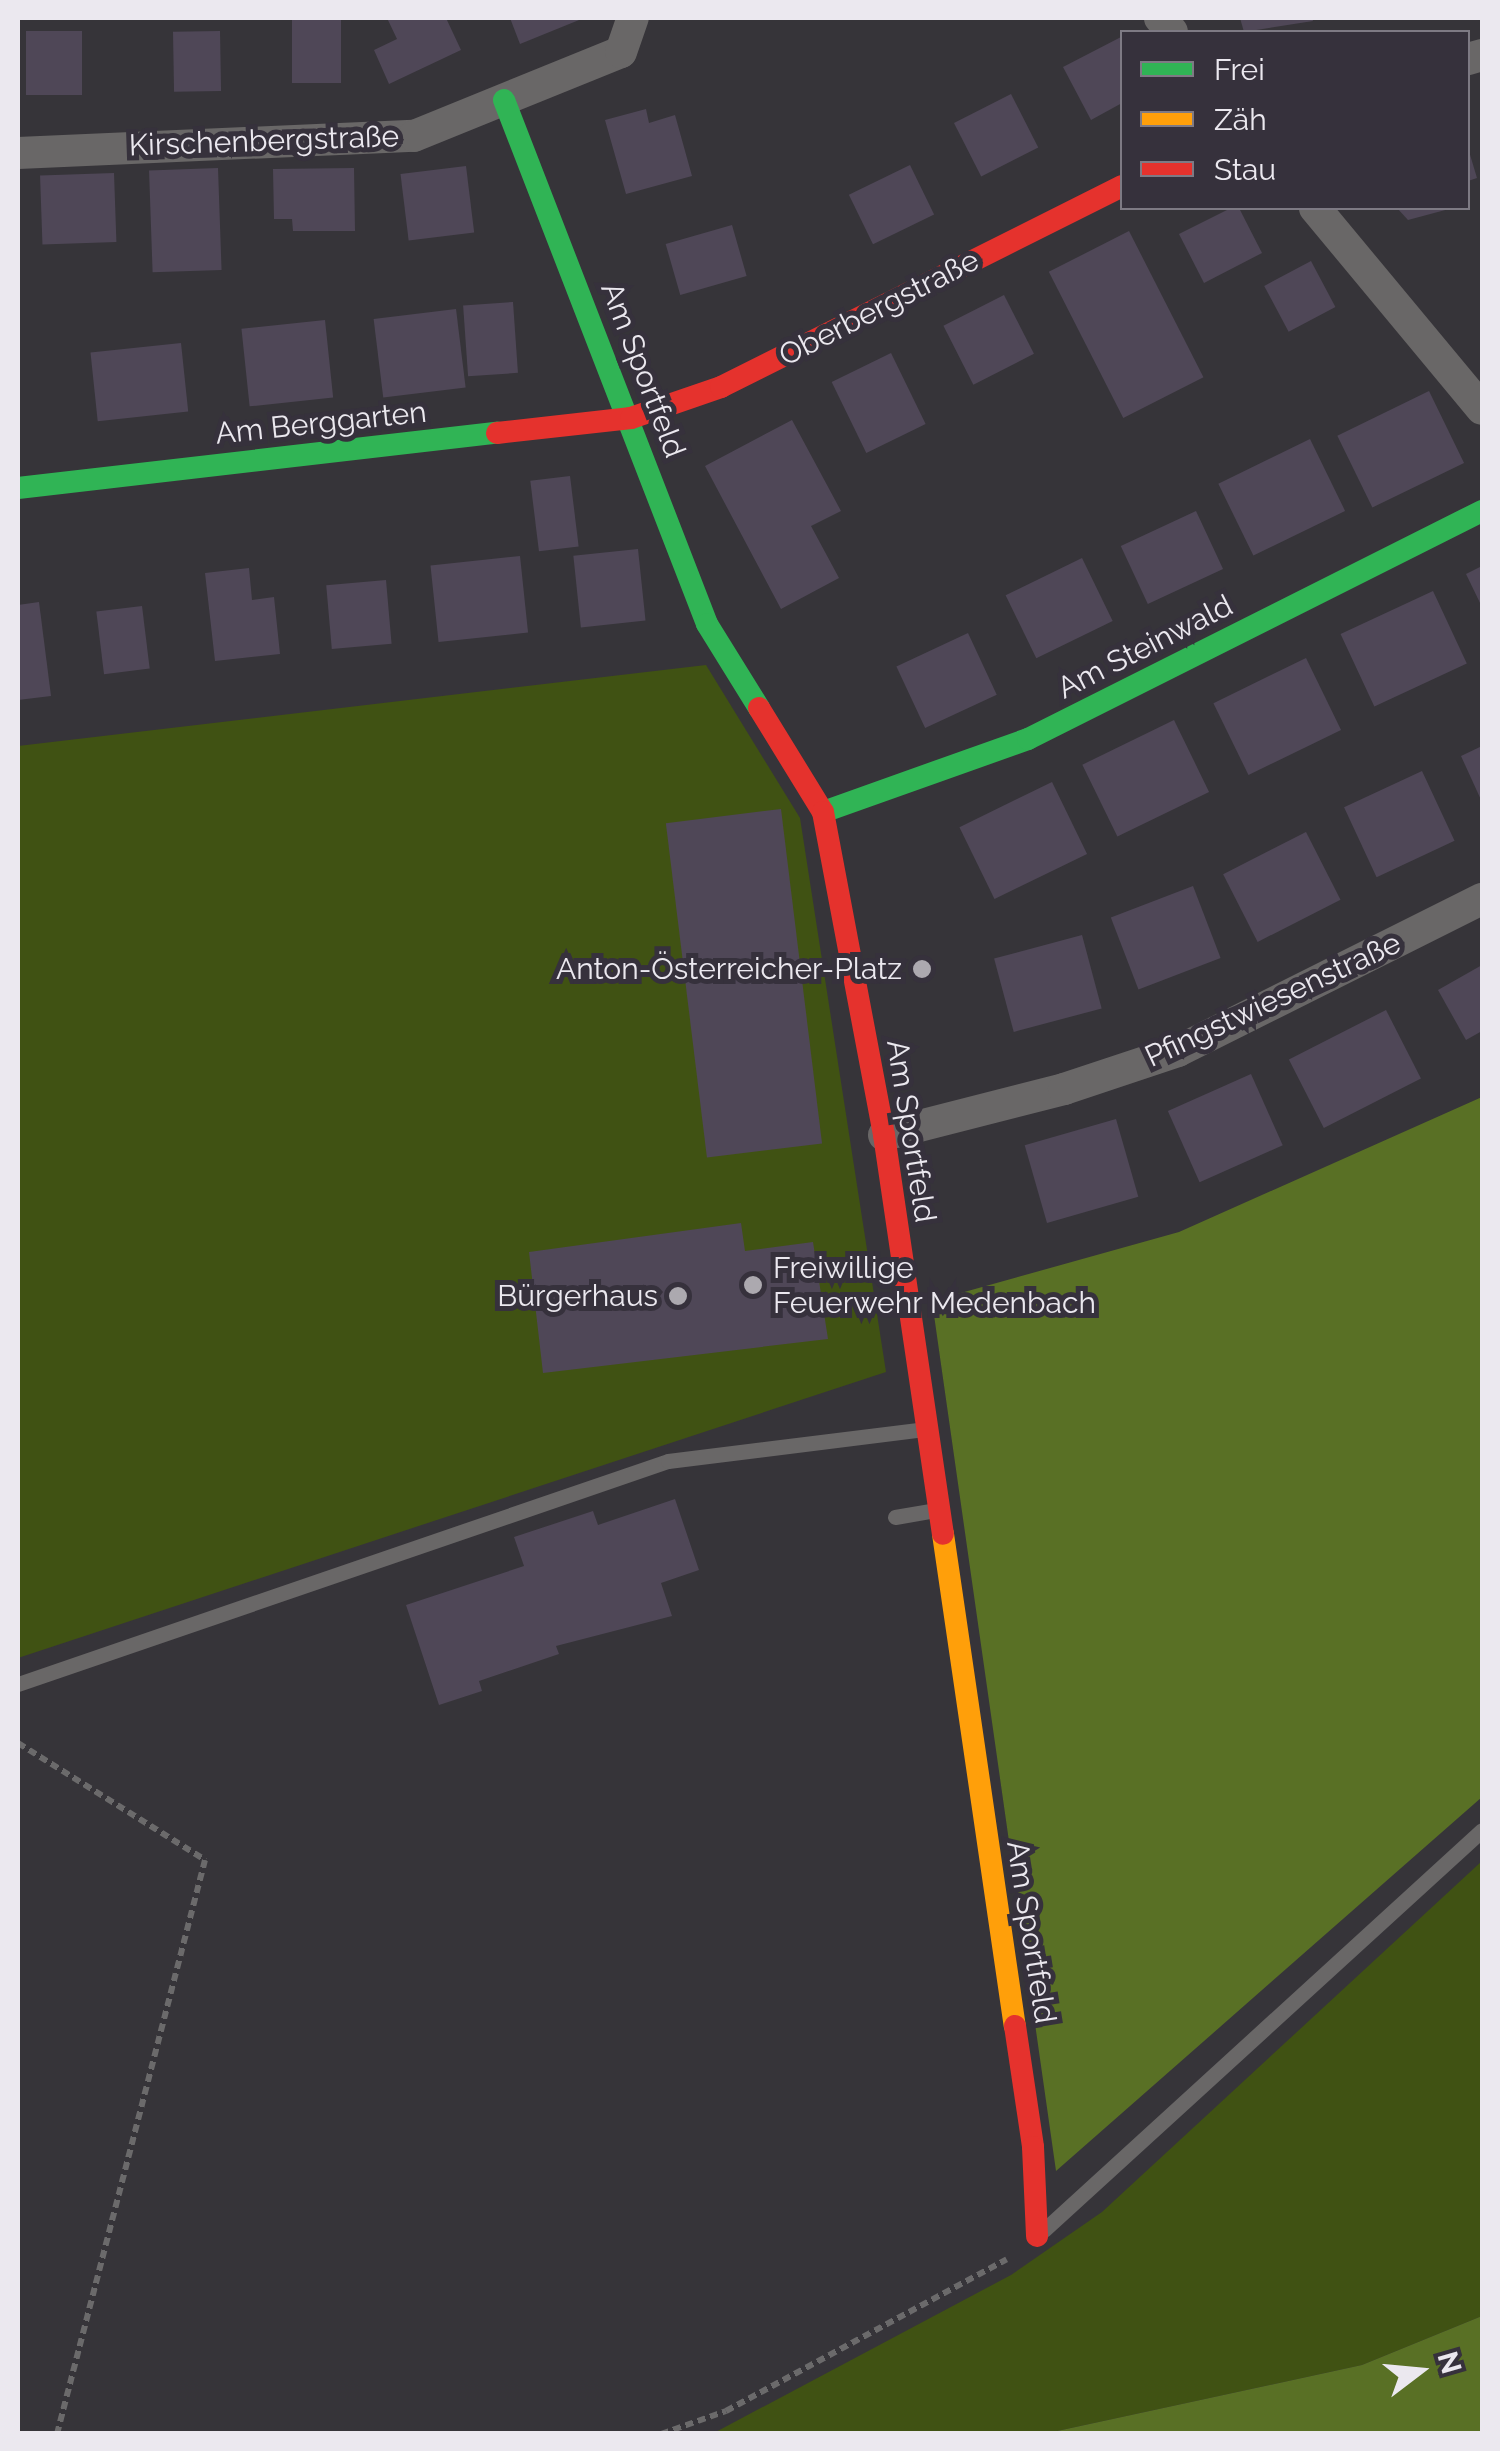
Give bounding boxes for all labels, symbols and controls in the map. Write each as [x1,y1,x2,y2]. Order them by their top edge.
legend [1120,30,1470,210]
text: Frei [1214,52,1265,87]
text: Zäh [1214,102,1267,137]
street label: Kirschenbergstraße [128,118,400,164]
text: Stau [1214,152,1276,187]
street label: Oberbergstraße [773,242,985,374]
street label: Am Sportfeld [593,277,693,463]
street label: Am Berggarten [214,394,428,452]
street label: Am Steinwald [1051,587,1239,707]
street label: Pfingstwiesenstraße [1139,925,1407,1075]
place label: Anton-Österreicher-Platz [556,951,902,987]
marker: Anton-Österreicher-Platz [911,958,933,980]
street label: Am Sportfeld [879,1037,943,1225]
place label: Freiwillige Feuerwehr Medenbach [773,1250,1097,1320]
marker: Freiwillige Feuerwehr Medenbach [742,1274,764,1296]
place label: Bürgerhaus [497,1278,658,1314]
marker: Bürgerhaus [667,1285,689,1307]
street label: Am Sportfeld [999,1838,1063,2026]
north arrow [1370,2321,1470,2421]
text: N [1431,2348,1468,2377]

